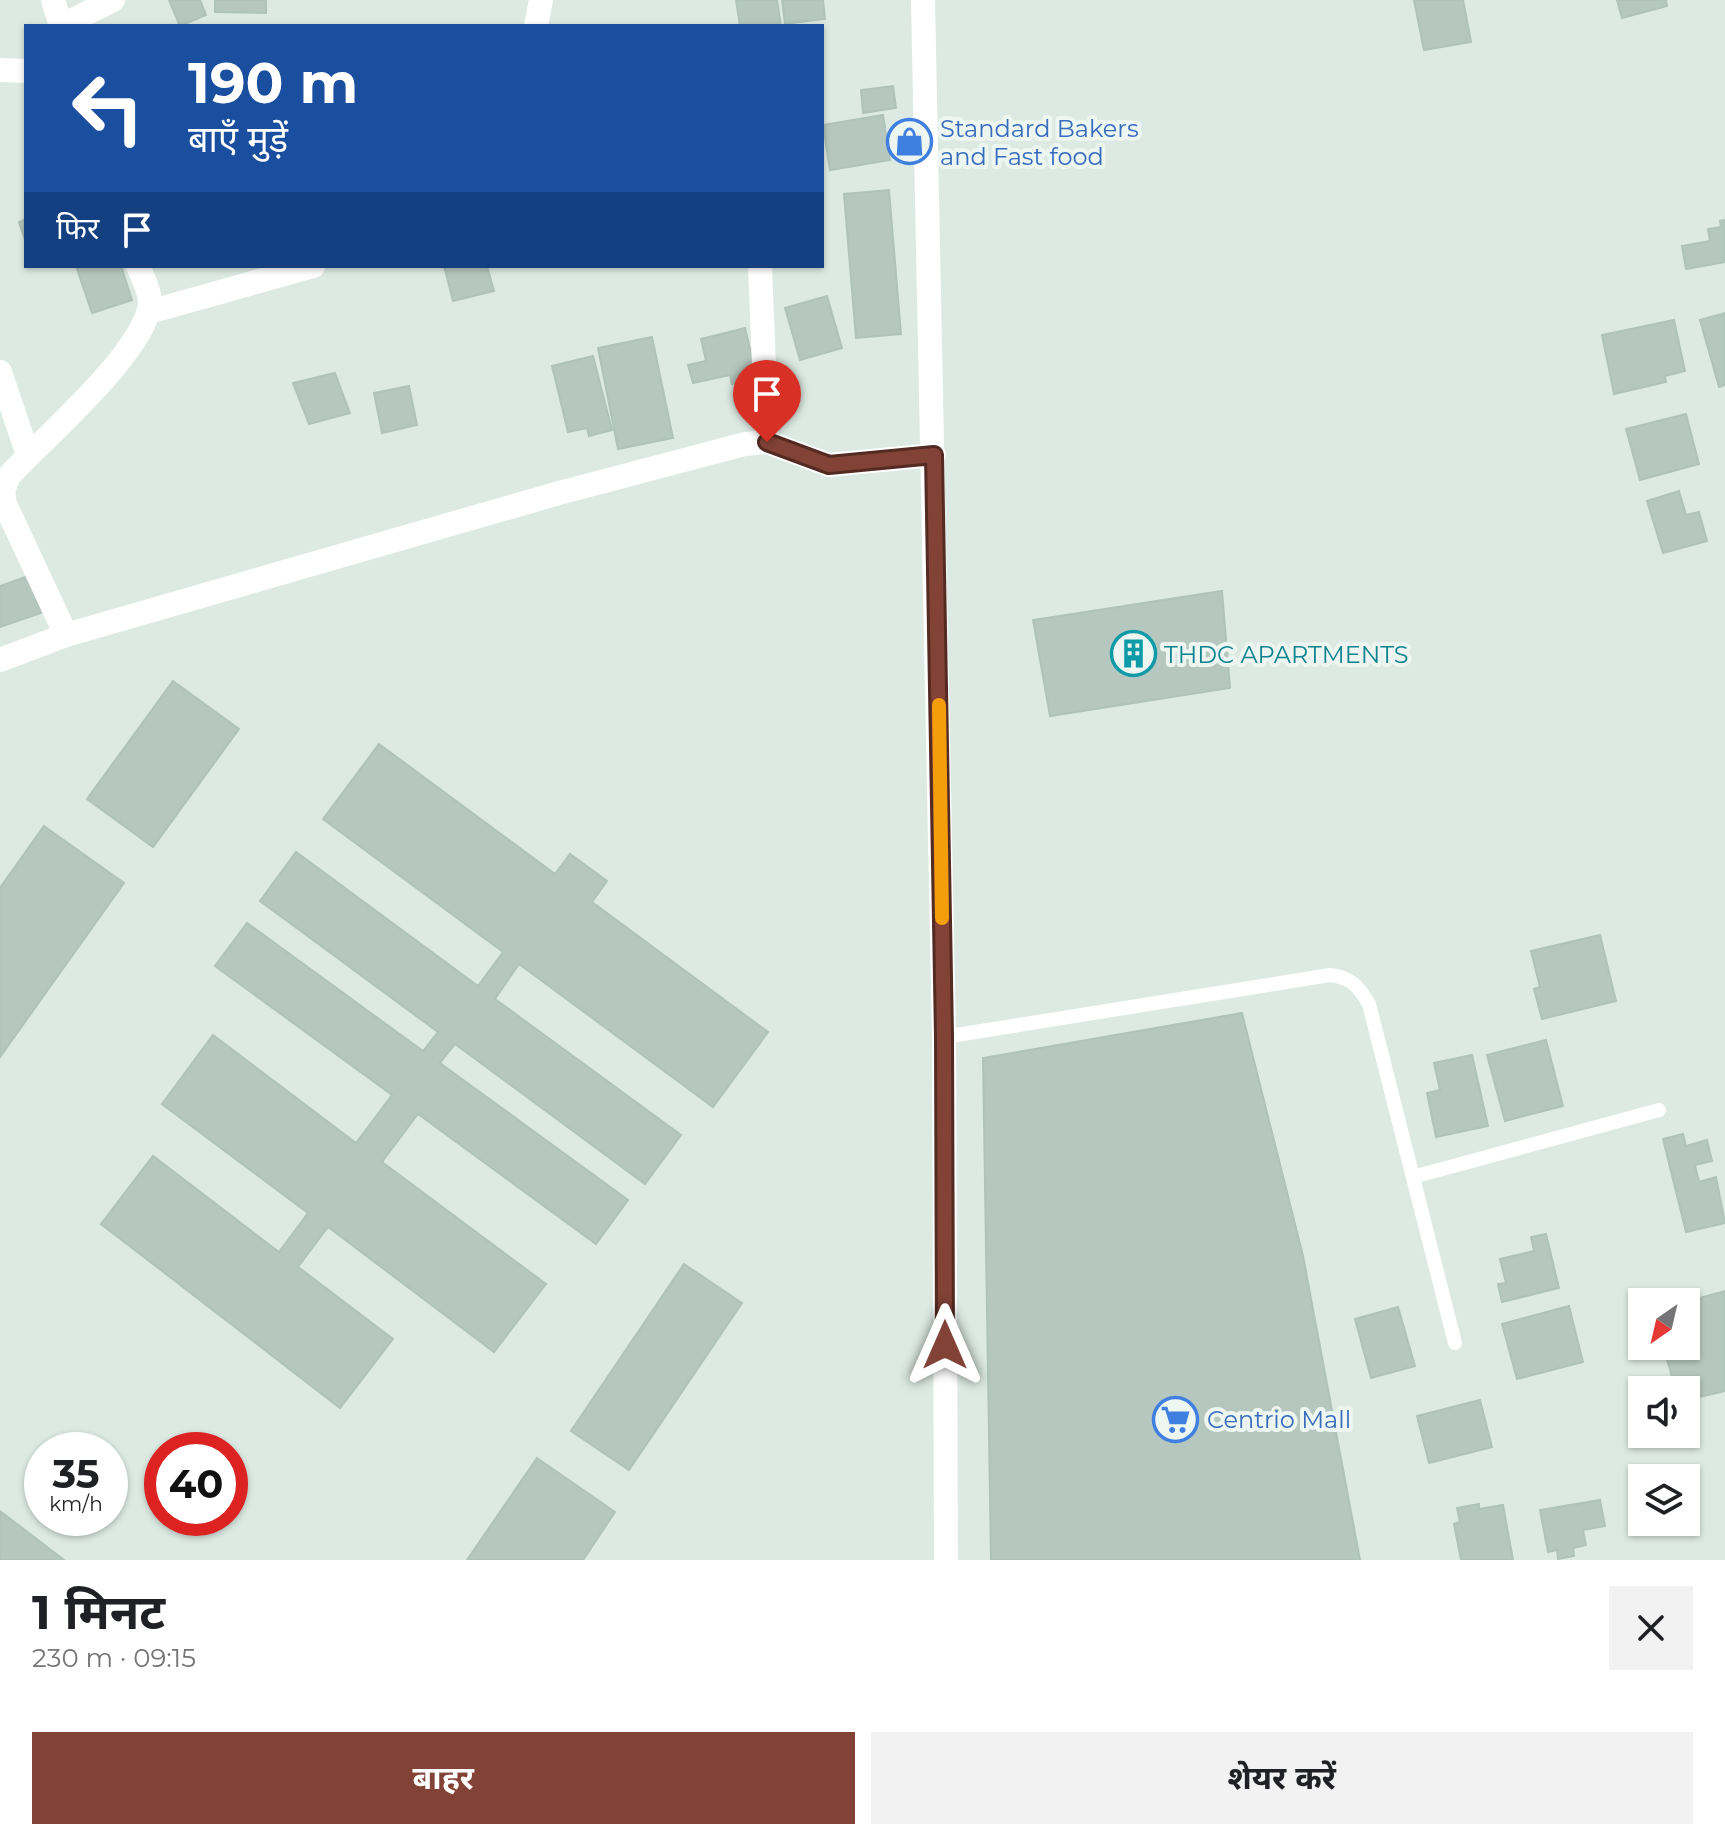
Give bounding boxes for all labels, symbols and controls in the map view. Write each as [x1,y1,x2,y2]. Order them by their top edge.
text: 190 m [188,49,358,117]
icon: left [56,56,160,160]
place label: Standard Bakers and Fast food [940,114,1139,171]
text: बाएँ मुड़ें [188,117,288,161]
shop icon: Standard Bakers and Fast food [885,118,933,166]
icon: arrive [115,208,159,252]
text: फिर [56,210,99,247]
pin [733,360,801,442]
icon: arrive [745,372,789,416]
building icon: THDC APARTMENTS [1109,630,1157,678]
place label: THDC APARTMENTS [1164,640,1409,669]
north arrow [1628,1288,1700,1360]
map controls [1628,1288,1700,1536]
position arrow [903,1303,987,1387]
button: sound [1628,1376,1700,1448]
supermarket icon: Centrio Mall [1152,1395,1200,1443]
place label: Centrio Mall [1207,1405,1351,1434]
speed limit sign: 40 [144,1432,248,1536]
text: 35 [52,1449,100,1498]
button: layers [1628,1464,1700,1536]
text: km/h [49,1492,103,1516]
text: 1 मिनट [32,1583,165,1641]
button: close [1609,1586,1693,1670]
text: 230 m · 09:15 [32,1642,196,1674]
button: बाहर [32,1732,855,1824]
button: शेयर करें [871,1732,1693,1824]

